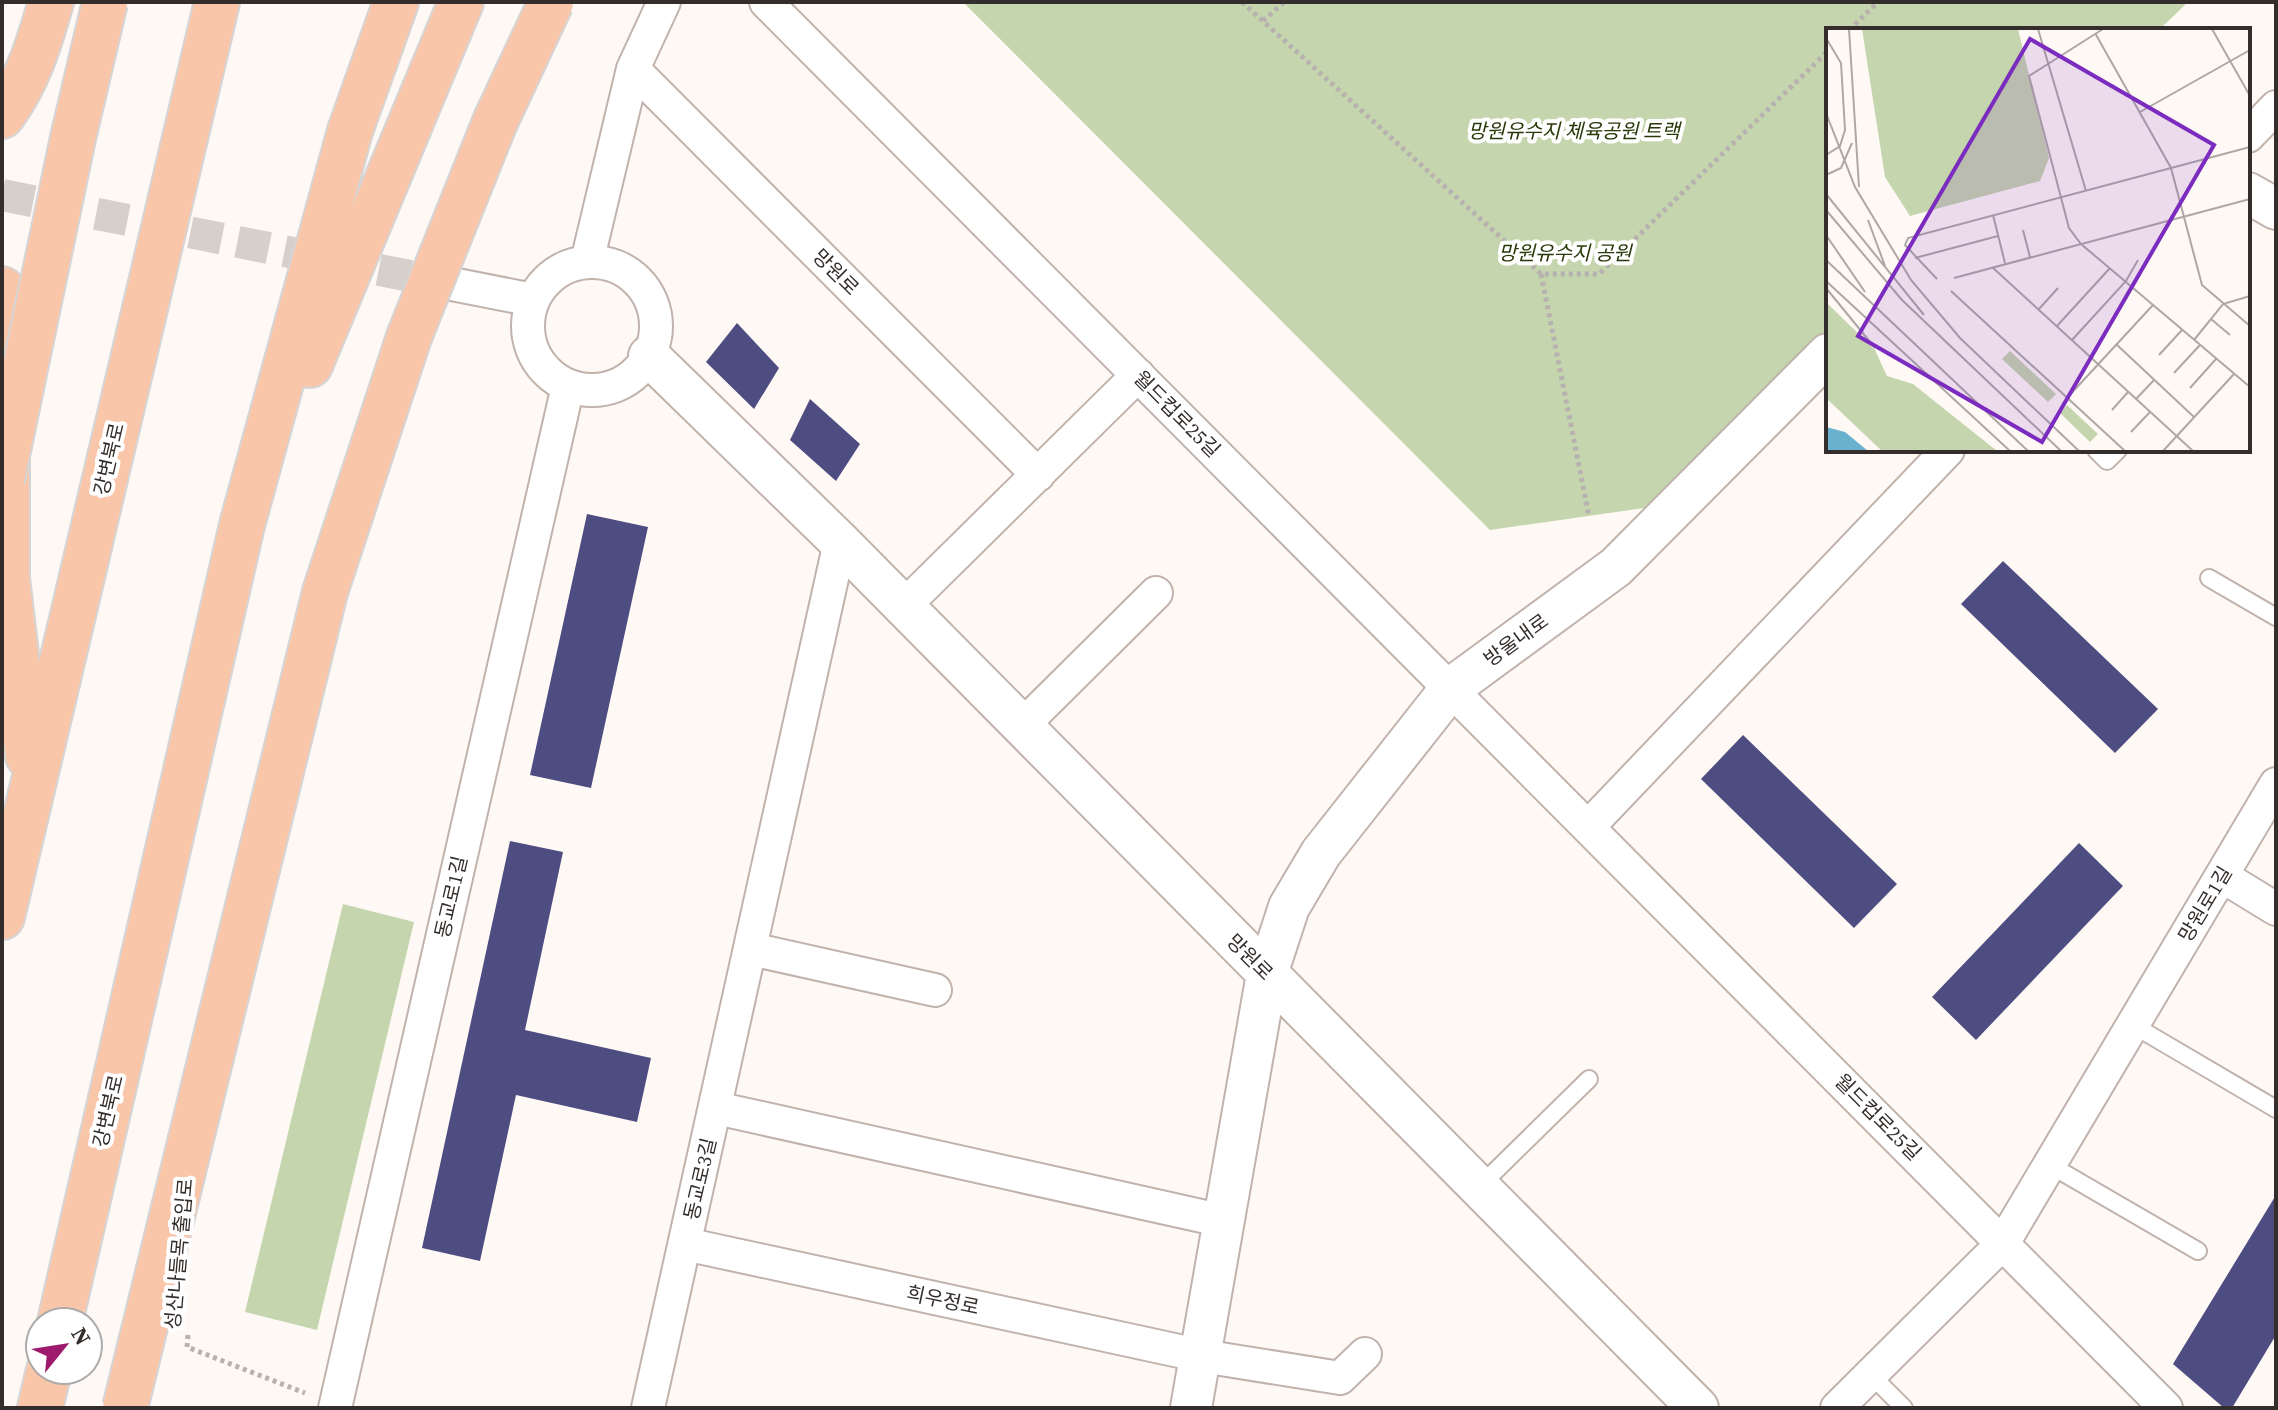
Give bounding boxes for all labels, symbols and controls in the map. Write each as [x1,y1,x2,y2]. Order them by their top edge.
inset map [1826,28,2250,452]
park label: 망원유수지 체육공원 트랙 [1468,117,1682,145]
park label: 망원유수지 공원 [1498,239,1633,267]
street label: 망원로 [807,243,865,301]
street label: 월드컵로25길 [1128,365,1226,463]
street label: 강변북로 [87,420,131,498]
street label: 방울내로 [1478,607,1554,673]
street label: 동교로1길 [428,853,474,941]
street label: 망원로1길 [2171,861,2239,947]
street label: 망원로 [1221,928,1279,986]
street label: 월드컵로25길 [1829,1068,1927,1166]
street label: 강변북로 [86,1072,130,1150]
street label: 동교로3길 [677,1135,723,1223]
street label: 성산나들목 출입로 [158,1177,200,1331]
street label: 희우정로 [904,1279,982,1321]
north arrow [24,1306,104,1386]
text: N [64,1322,98,1350]

